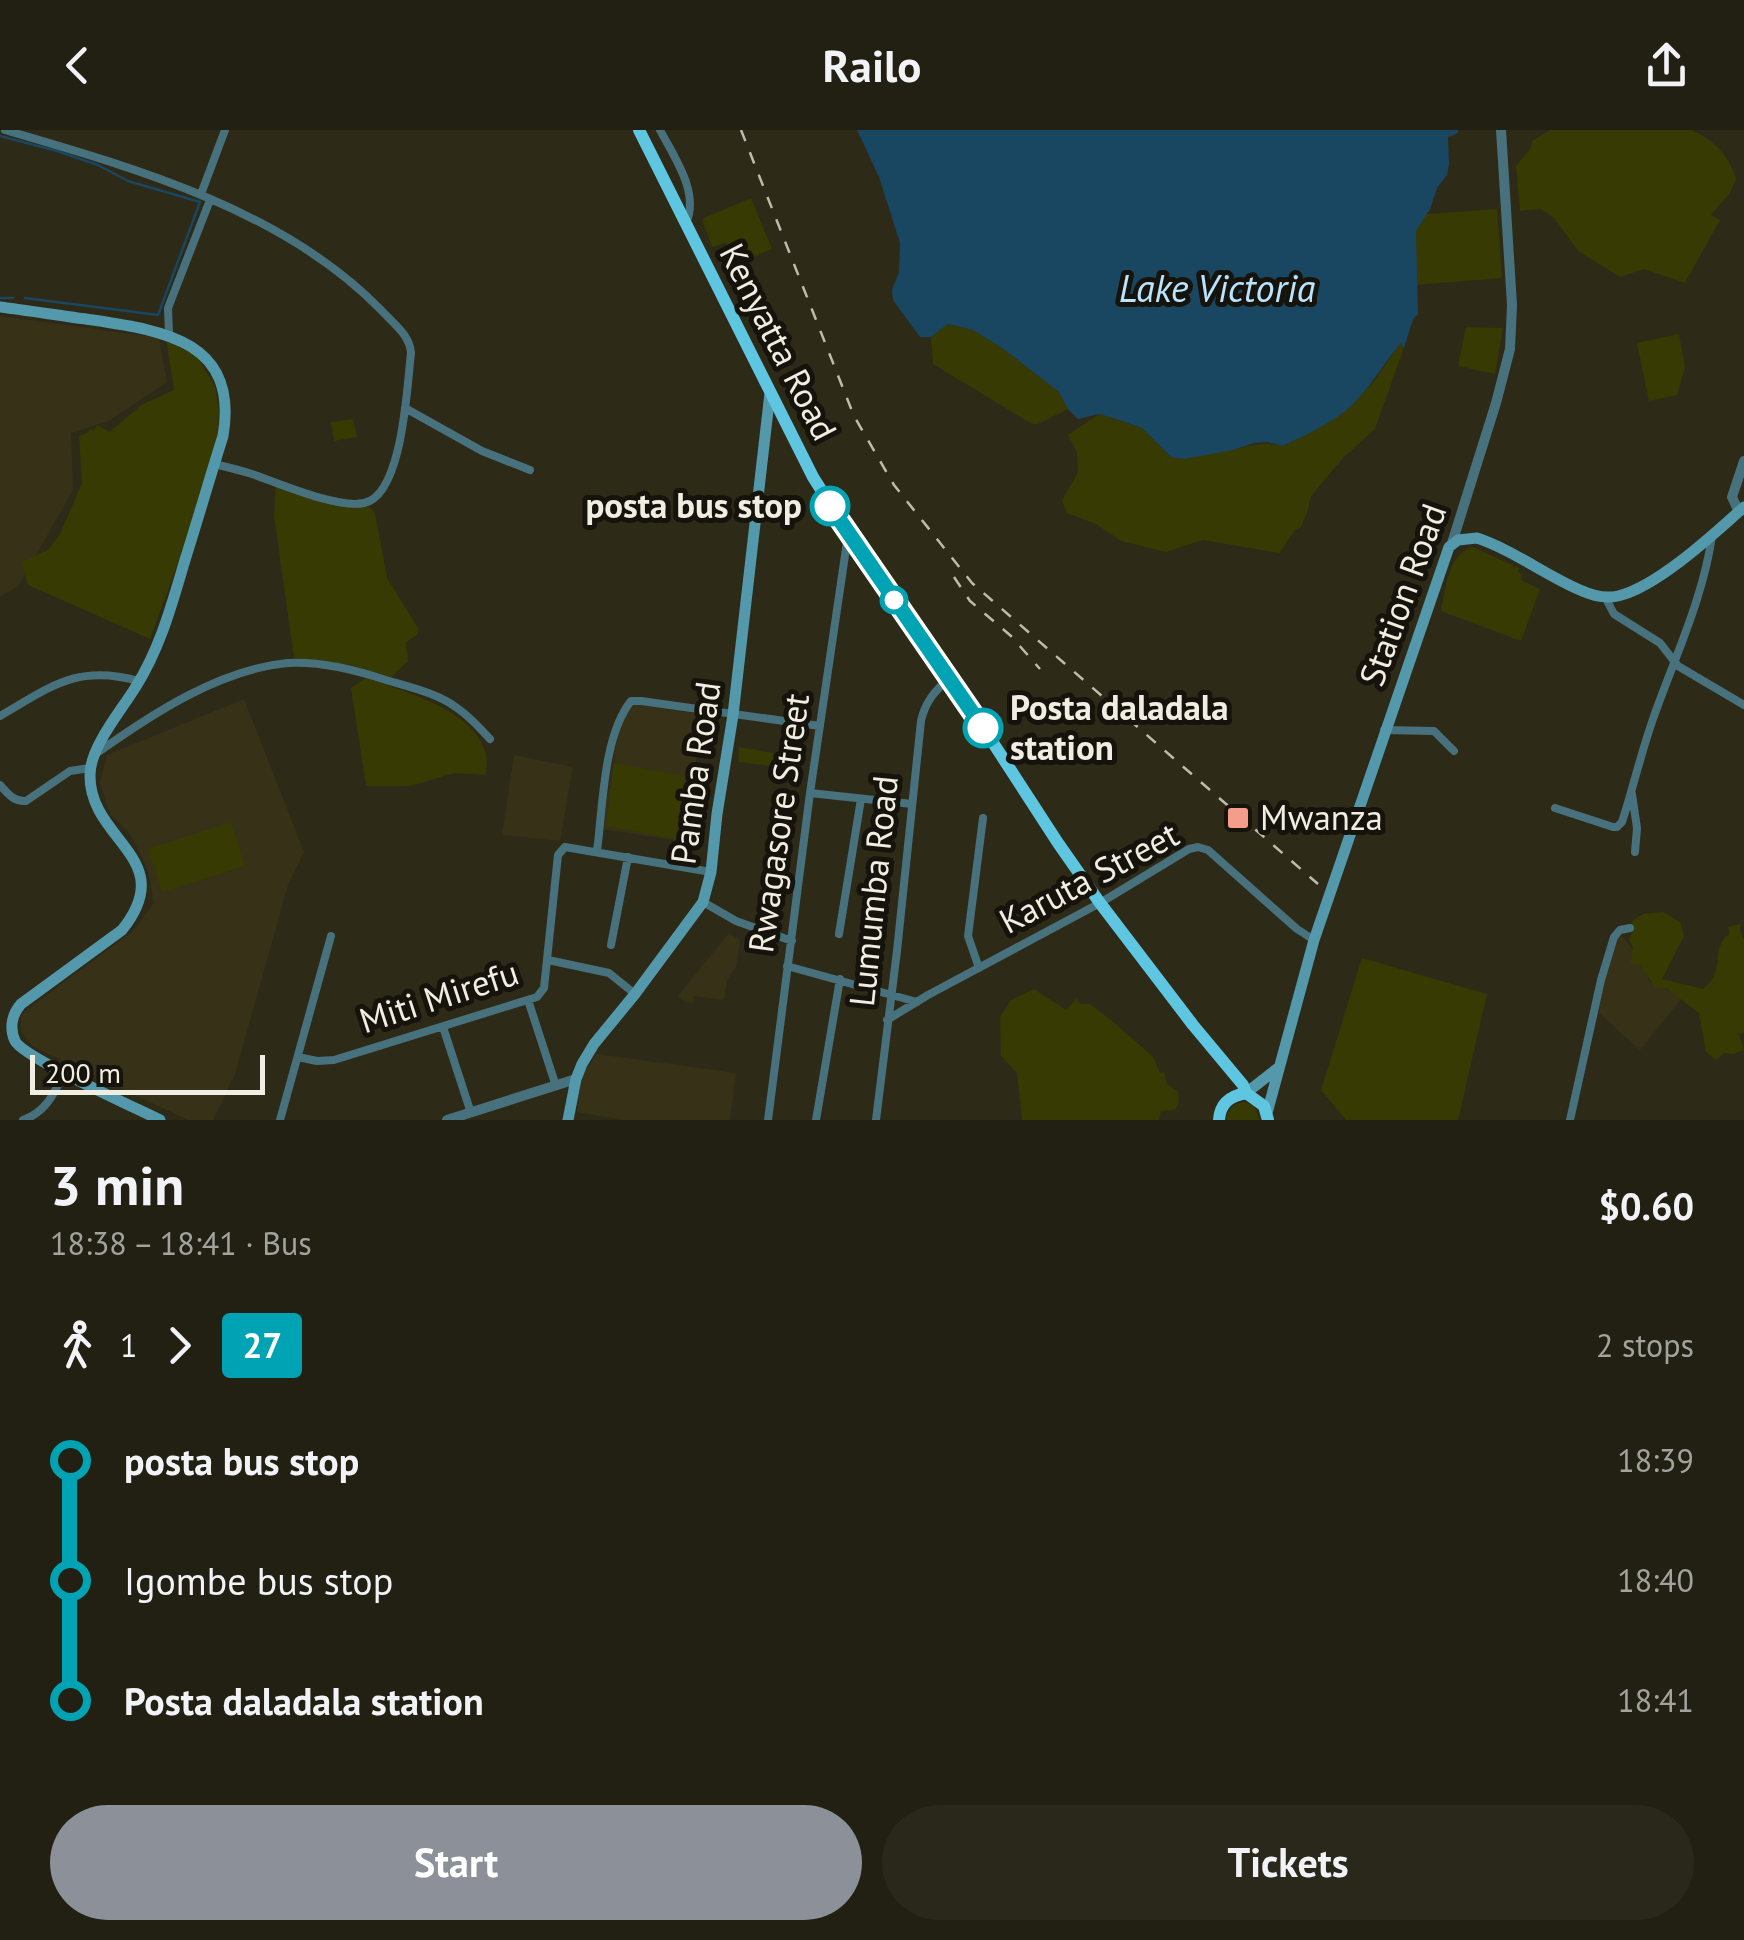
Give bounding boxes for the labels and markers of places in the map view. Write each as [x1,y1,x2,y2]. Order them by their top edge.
place label: posta bus stop [585,482,802,528]
marker: posta bus stop [811,487,849,525]
unlabelled marker [881,587,907,613]
place label: Posta daladala station [1010,684,1229,770]
marker: Posta daladala station [964,709,1002,747]
place label: Mwanza [1260,794,1383,840]
marker: Mwanza [1225,805,1251,831]

